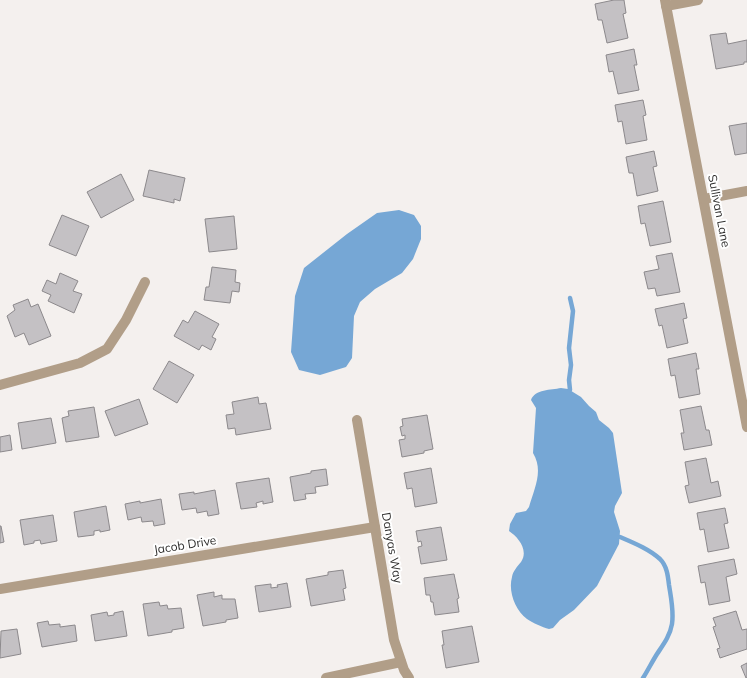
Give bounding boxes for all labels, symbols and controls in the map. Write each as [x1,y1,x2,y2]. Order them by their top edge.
street label: Sullivan Lane [705,173,734,249]
street label: Danyas Way [379,511,406,585]
street label: Jacob Drive [153,532,217,557]

